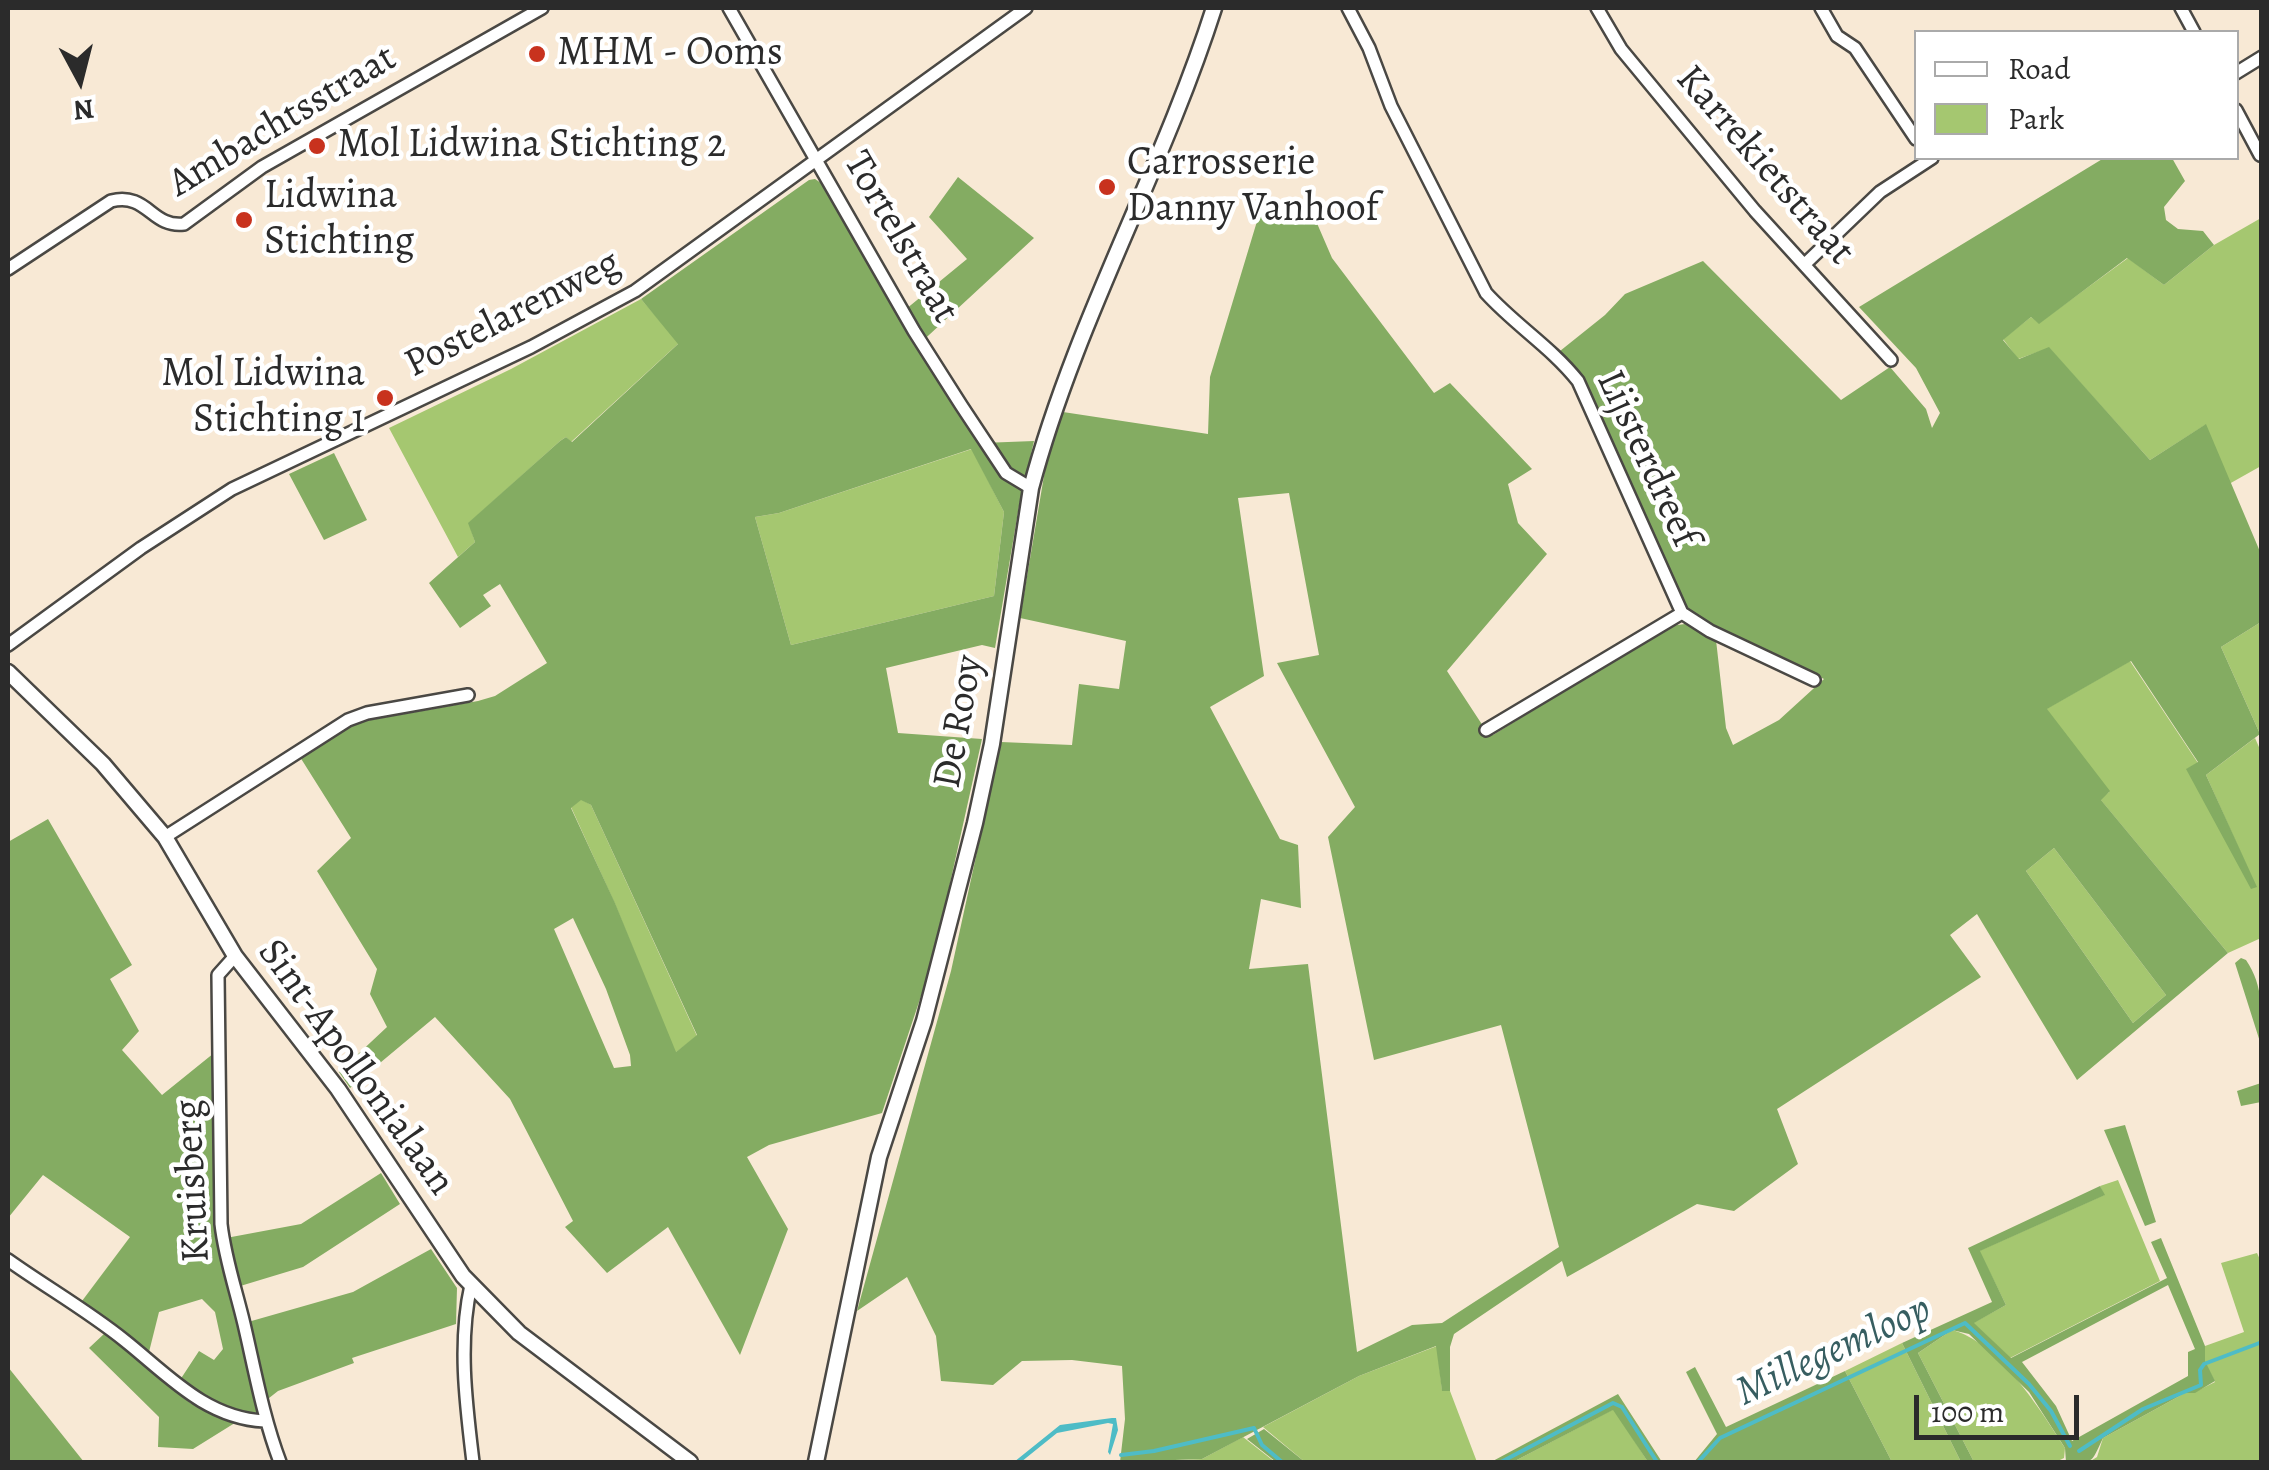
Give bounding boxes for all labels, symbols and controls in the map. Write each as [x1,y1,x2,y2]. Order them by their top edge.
north arrow [30,30,130,130]
place label: MHM - Ooms [557,30,783,78]
legend [1914,30,2239,160]
street label: Ambachtsstraat [160,35,406,209]
marker: MHM - Ooms [526,43,548,65]
text: Road [2008,49,2070,89]
street label: Karrekietstraat [1664,56,1864,276]
text: N [71,90,96,130]
text: Park [2008,99,2064,139]
place label: Mol Lidwina Stichting 2 [337,122,726,170]
marker: Mol Lidwina Stichting 2 [306,135,328,157]
place label: Carrosserie Danny Vanhoof [1127,140,1379,234]
street label: Tortelstraat [832,144,968,332]
place label: Lidwina Stichting [264,173,414,267]
marker: Carrosserie Danny Vanhoof [1096,176,1118,198]
marker: Lidwina Stichting [233,209,255,231]
street label: Postelarenweg [397,240,629,390]
place label: Mol Lidwina Stichting 1 [161,351,365,445]
street label: Lijsterdreef [1584,363,1708,555]
marker: Mol Lidwina Stichting 1 [374,387,396,409]
street label: De Rooy [925,652,995,792]
street label: Sint-Apollonialaan [246,931,464,1205]
street label: Kruisberg [166,1098,222,1264]
water label: Millegemloop [1729,1285,1939,1419]
scale bar [1919,1375,2084,1437]
text: 100 m [1931,1392,2004,1432]

